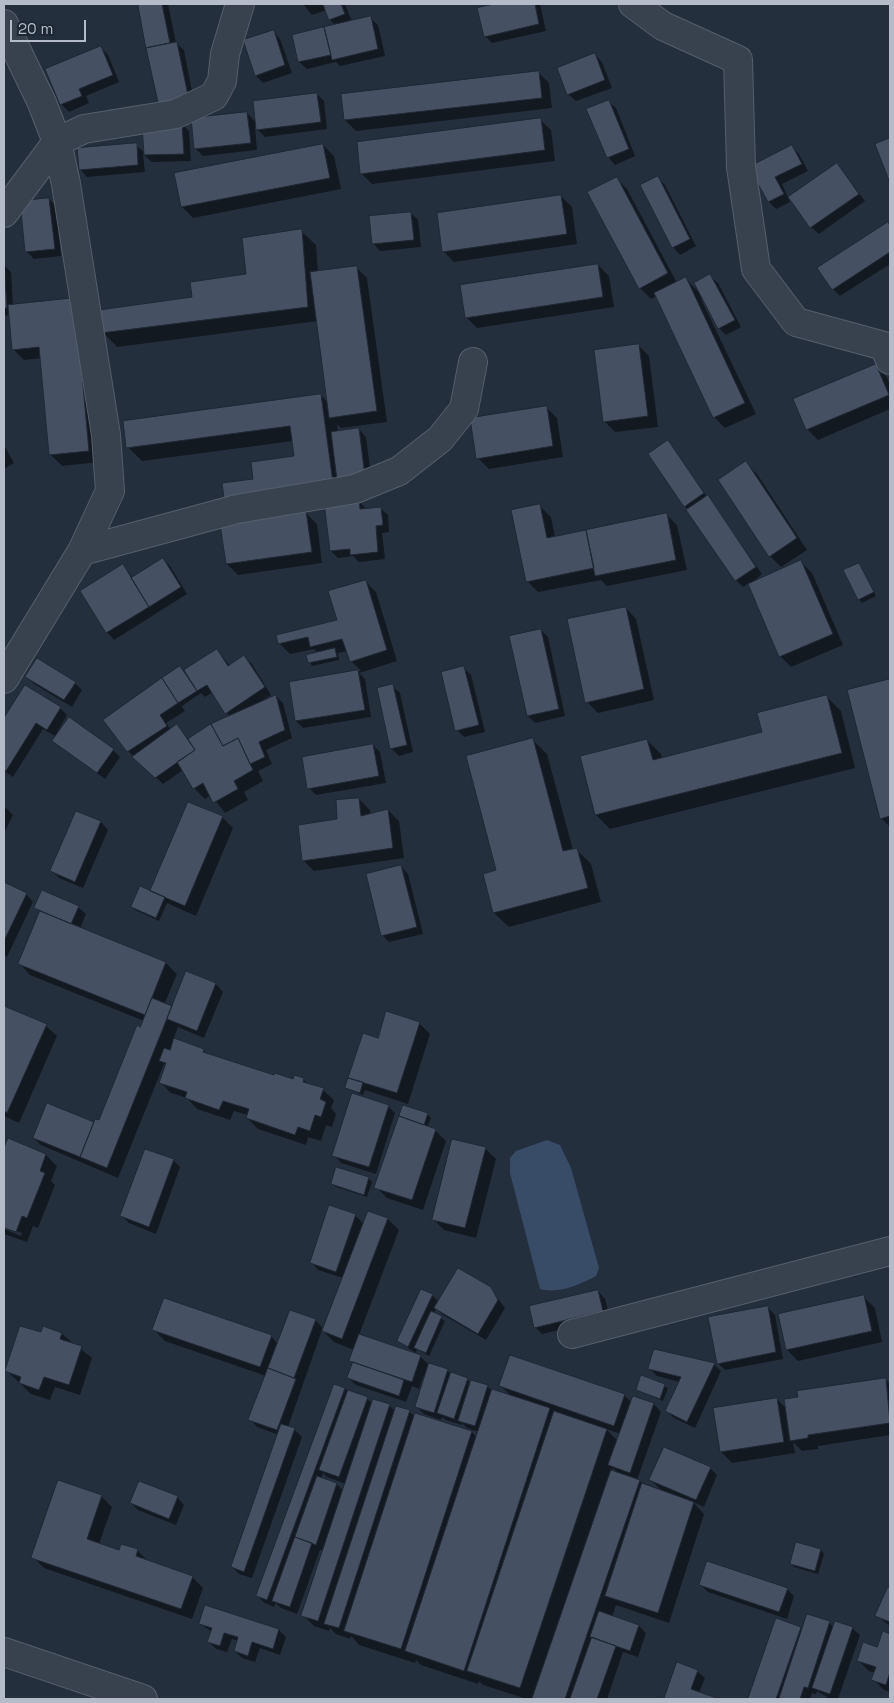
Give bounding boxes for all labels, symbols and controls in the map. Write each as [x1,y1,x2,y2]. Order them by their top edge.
scale bar [12,10,89,42]
text: 20 m [18,19,53,38]

